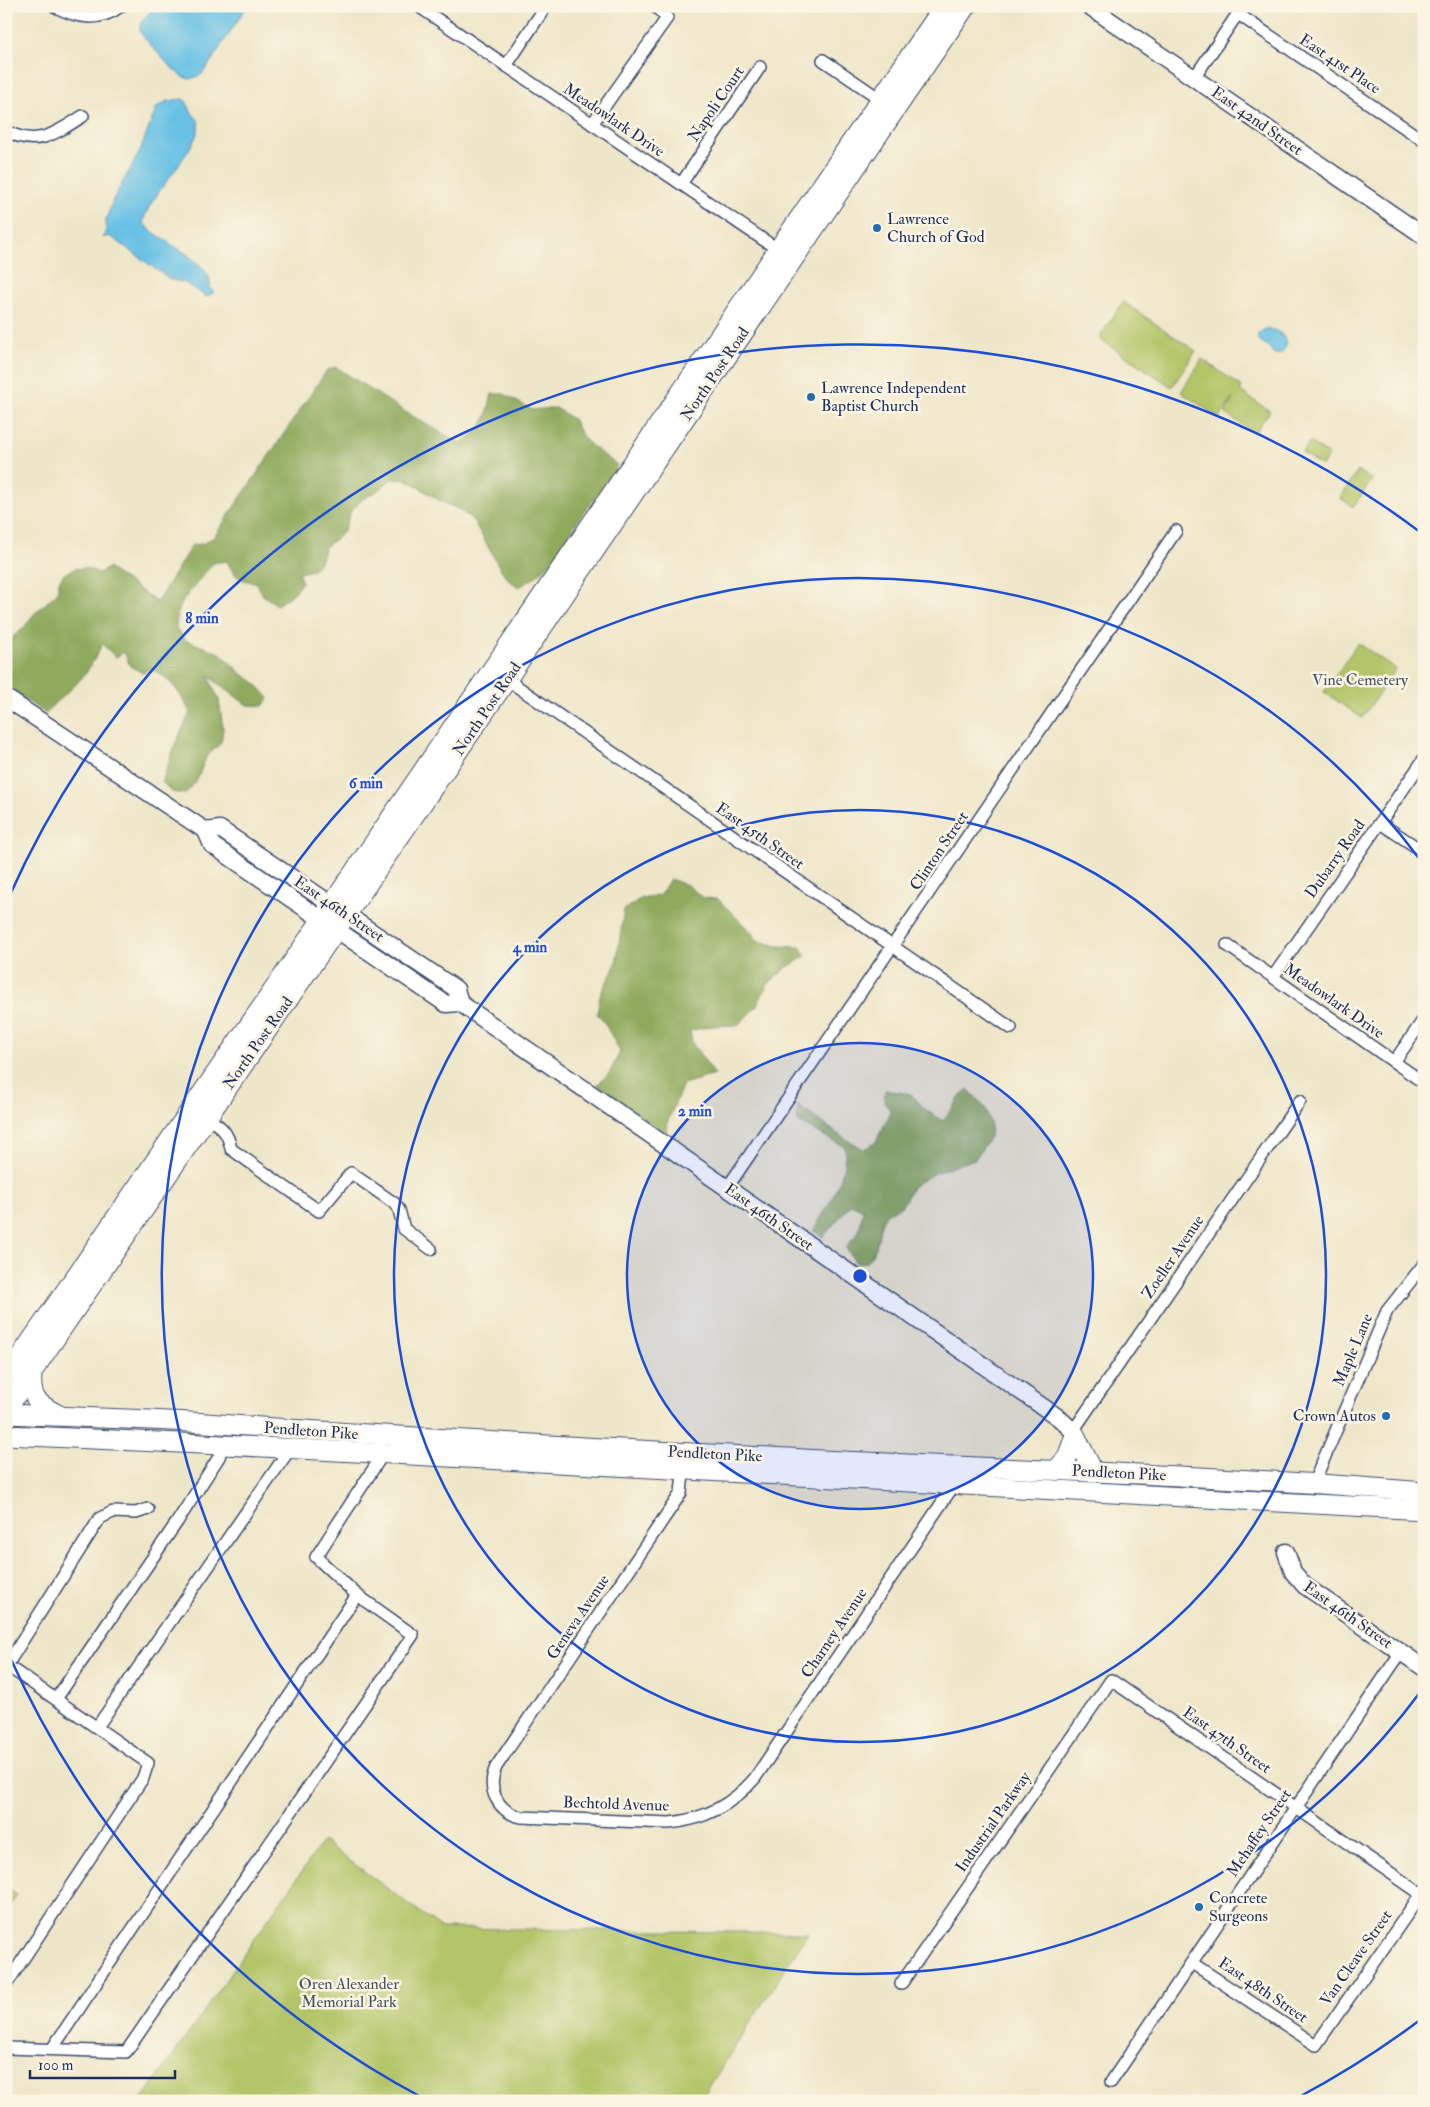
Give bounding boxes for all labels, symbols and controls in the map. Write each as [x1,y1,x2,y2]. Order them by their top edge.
street label: East 41st Place [1296,30,1385,99]
street label: Napoli Court [683,62,749,146]
street label: Meadowlark Drive [559,79,669,161]
street label: East 42nd Street [1207,82,1307,160]
place label: Lawrence Church of God [887,209,985,247]
marker: Lawrence Church of God [871,222,883,234]
street label: North Post Road [676,323,754,425]
place label: Lawrence Independent Baptist Church [821,378,966,417]
marker: Lawrence Independent Baptist Church [805,391,817,403]
text: 8 min [185,609,219,628]
street label: North Post Road [448,658,526,760]
park label: Vine Cemetery [1312,670,1409,690]
text: 6 min [349,774,383,793]
street label: East 45th Street [712,798,808,874]
street label: Clinton Street [905,808,973,894]
street label: Dubarry Road [1301,816,1369,902]
street label: East 46th Street [290,872,388,946]
text: 4 min [512,938,548,957]
street label: Meadowlark Drive [1280,959,1388,1043]
street label: North Post Road [219,993,297,1093]
text: 2 min [678,1102,712,1121]
street label: East 46th Street [721,1179,817,1255]
street label: Zoeller Avenue [1138,1211,1209,1303]
centre of rings [851,1267,869,1285]
street label: Maple Lane [1329,1310,1378,1390]
place label: Crown Autos [1293,1406,1376,1426]
marker: Crown Autos [1380,1410,1392,1422]
street label: Pendleton Pike [263,1418,359,1444]
street label: Pendleton Pike [667,1442,763,1466]
street label: Pendleton Pike [1071,1461,1167,1485]
street label: Geneva Avenue [542,1570,614,1663]
street label: East 46th Street [1300,1577,1396,1653]
street label: Charney Avenue [797,1584,872,1682]
street label: East 47th Street [1179,1702,1275,1778]
street label: Industrial Parkway [951,1767,1036,1876]
street label: Mehaffey Street [1222,1785,1296,1881]
street label: Bechtold Avenue [563,1792,670,1816]
place label: Concrete Surgeons [1209,1888,1268,1926]
marker: Concrete Surgeons [1193,1901,1205,1913]
street label: Van Cleave Street [1316,1906,1396,2010]
street label: East 48th Street [1214,1953,1312,2027]
park label: Oren Alexander Memorial Park [299,1974,399,2012]
scale bar [30,2047,175,2079]
text: 100 m [38,2056,74,2075]

